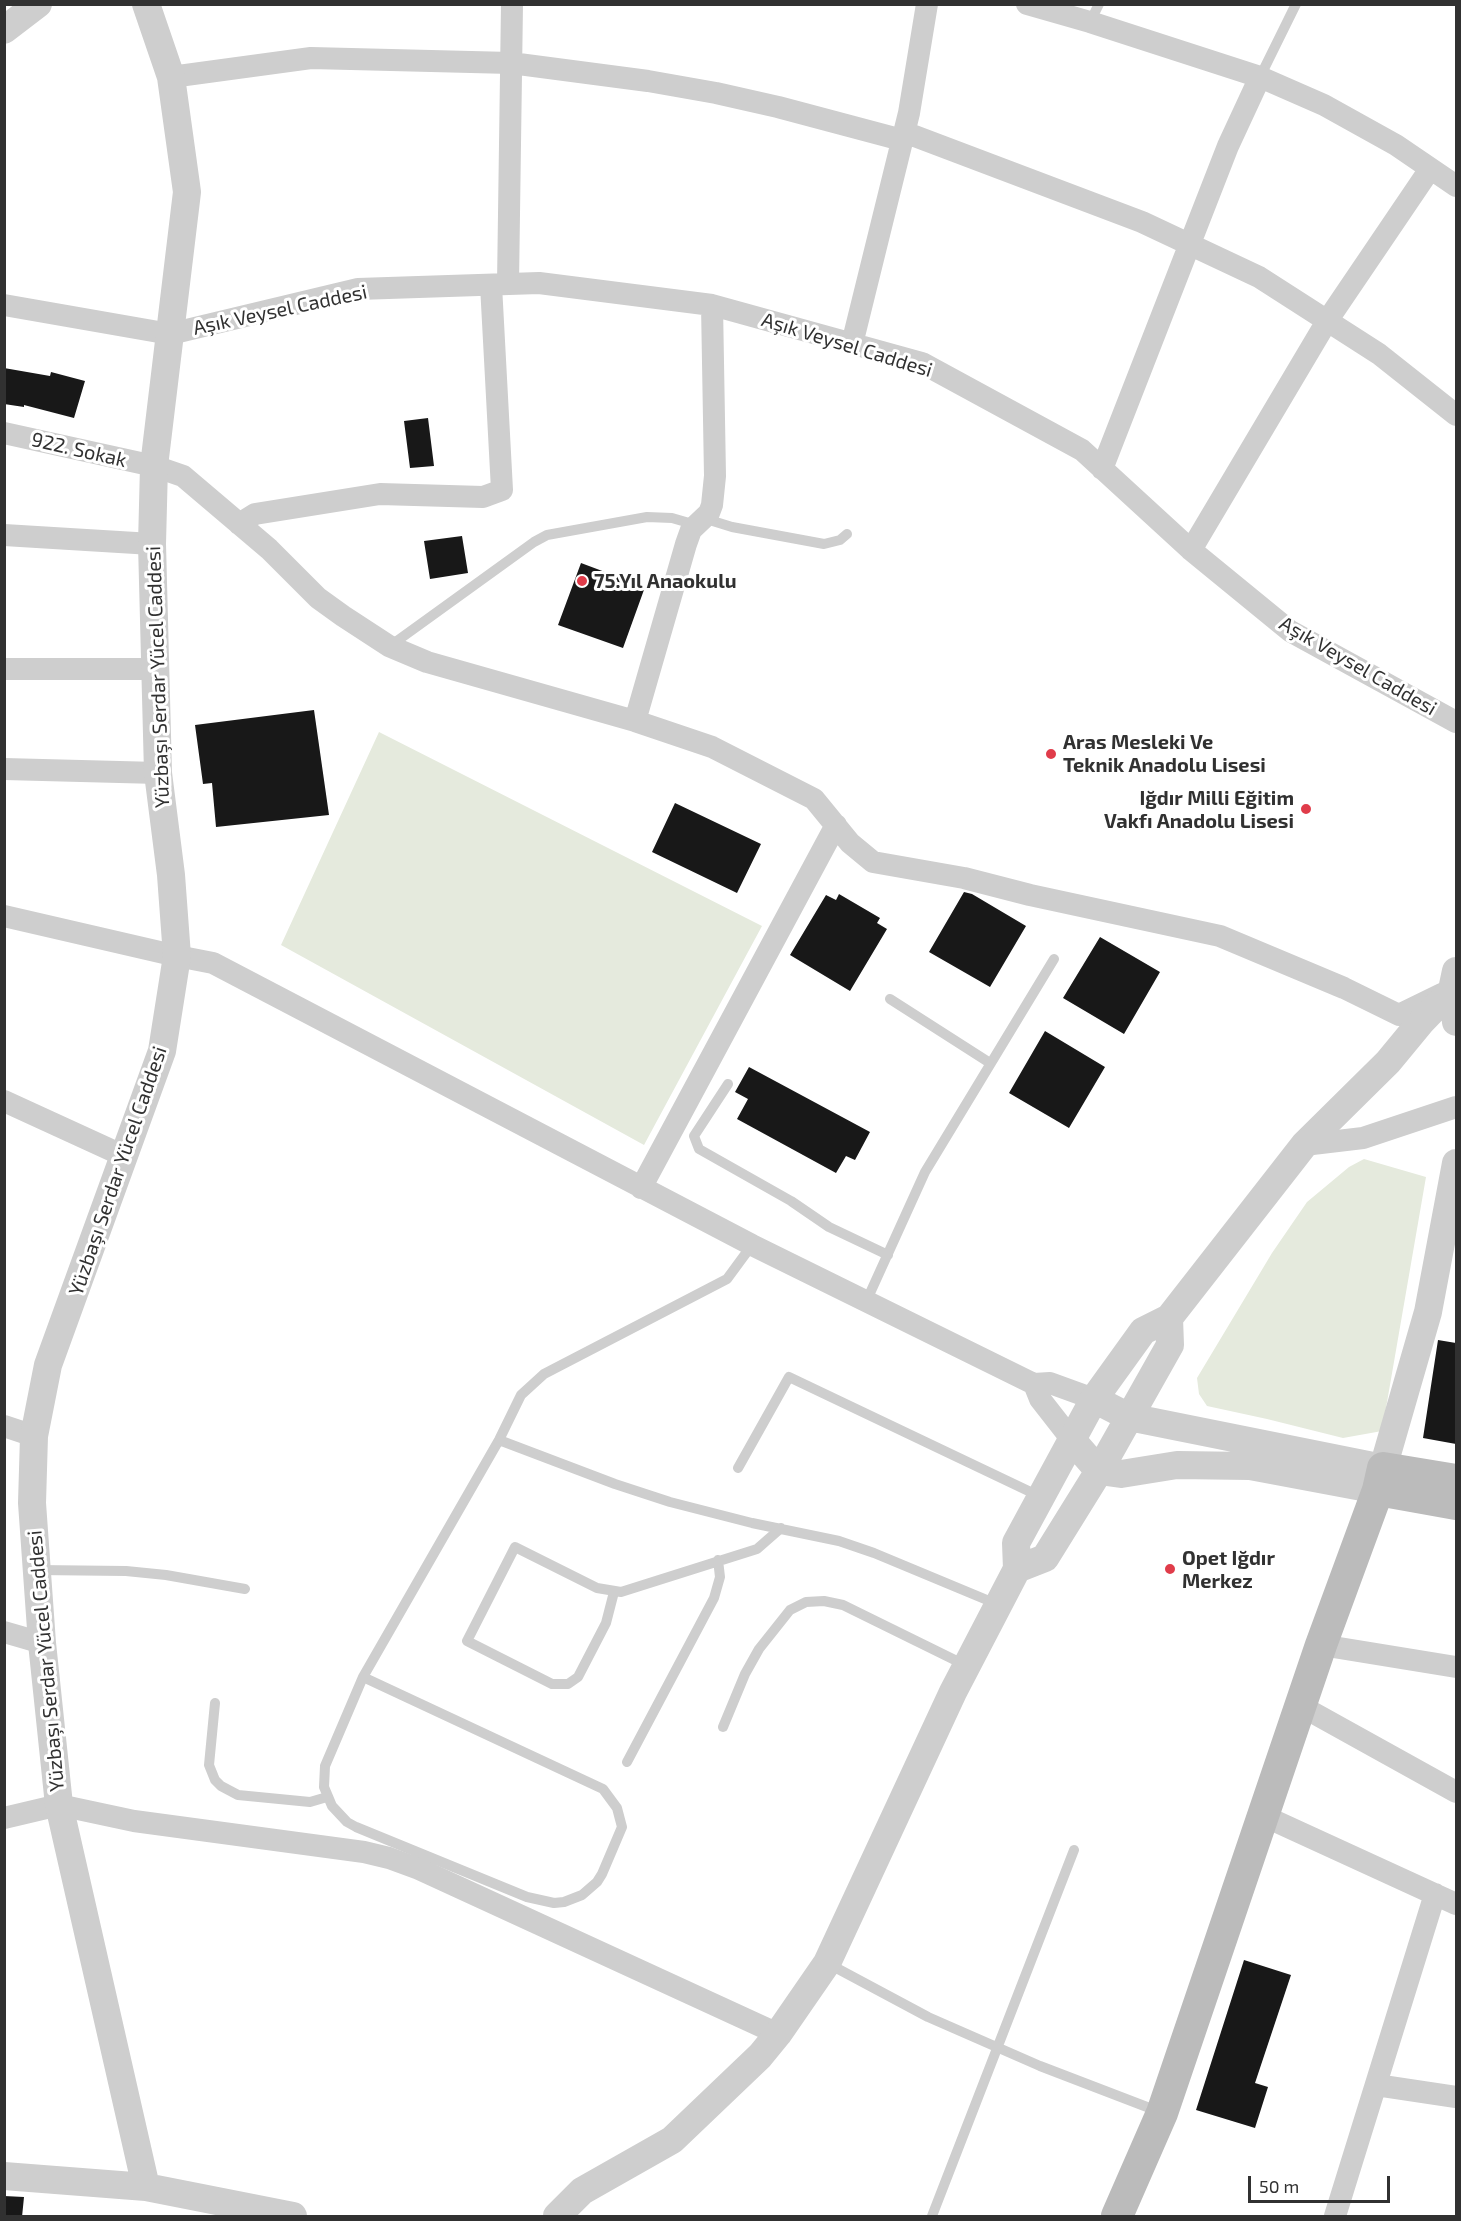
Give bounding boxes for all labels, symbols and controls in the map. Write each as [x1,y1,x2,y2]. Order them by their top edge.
street label: Aşık Veysel Caddesi [191,280,369,340]
street label: Aşık Veysel Caddesi [759,308,935,382]
street label: 922. Sokak [29,427,129,473]
street label: Yüzbaşı Serdar Yücel Caddesi [141,546,175,808]
place label: 75.Yıl Anaokulu [594,569,737,593]
marker: 75.Yıl Anaokulu [575,574,589,588]
street label: Aşık Veysel Caddesi [1275,611,1441,721]
place label: Aras Mesleki Ve Teknik Anadolu Lisesi [1063,730,1266,777]
marker: Aras Mesleki Ve Teknik Anadolu Lisesi [1044,747,1058,761]
place label: Iğdır Milli Eğitim Vakfı Anadolu Lisesi [1104,786,1294,833]
marker: Iğdır Milli Eğitim Vakfı Anadolu Lisesi [1299,802,1313,816]
street label: Yüzbaşı Serdar Yücel Caddesi [64,1043,172,1299]
street label: Yüzbaşı Serdar Yücel Caddesi [23,1529,69,1793]
place label: Opet Iğdır Merkez [1182,1546,1275,1593]
marker: Opet Iğdır Merkez [1163,1562,1177,1576]
scale bar [1251,2164,1394,2202]
text: 50 m [1259,2175,1299,2197]

